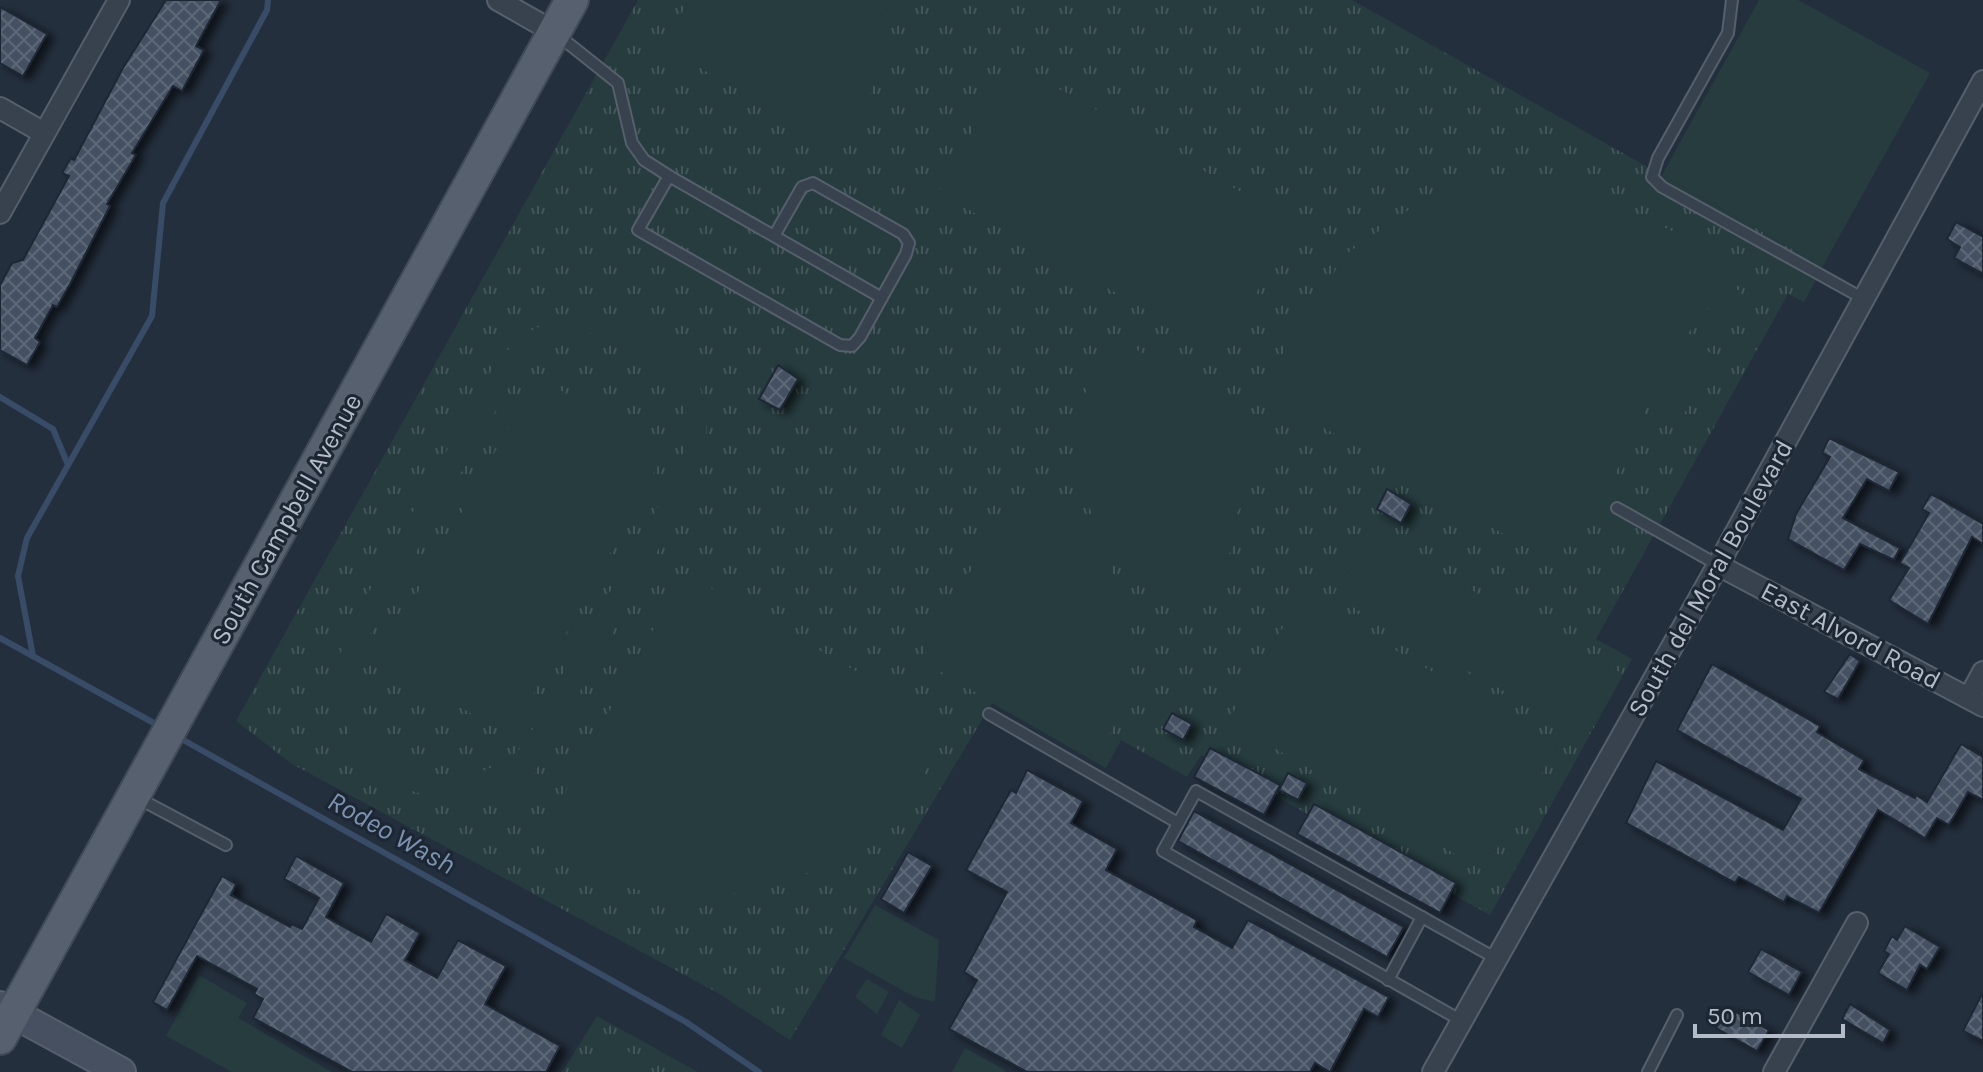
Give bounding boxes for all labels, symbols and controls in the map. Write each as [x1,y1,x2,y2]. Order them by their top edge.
street label: South Campbell Avenue [204,388,368,650]
street label: South del Moral Boulevard [1621,434,1800,722]
street label: East Alvord Road [1756,575,1946,696]
water label: Rodeo Wash [322,784,461,881]
scale bar [1695,988,1843,1038]
text: 50 m [1707,1002,1763,1030]

